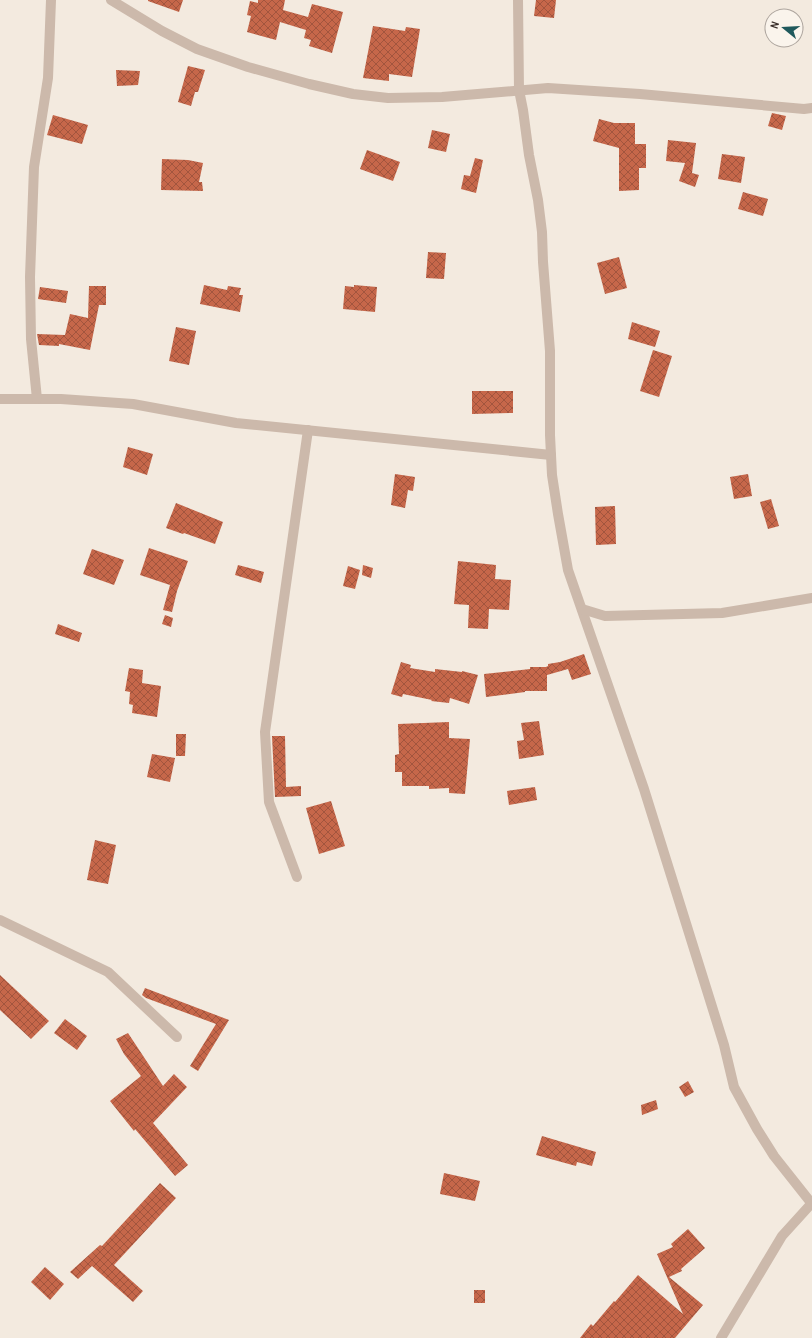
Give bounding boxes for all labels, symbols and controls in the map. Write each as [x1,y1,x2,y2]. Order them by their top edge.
north arrow [764,8,804,48]
text: N [767,20,782,30]

